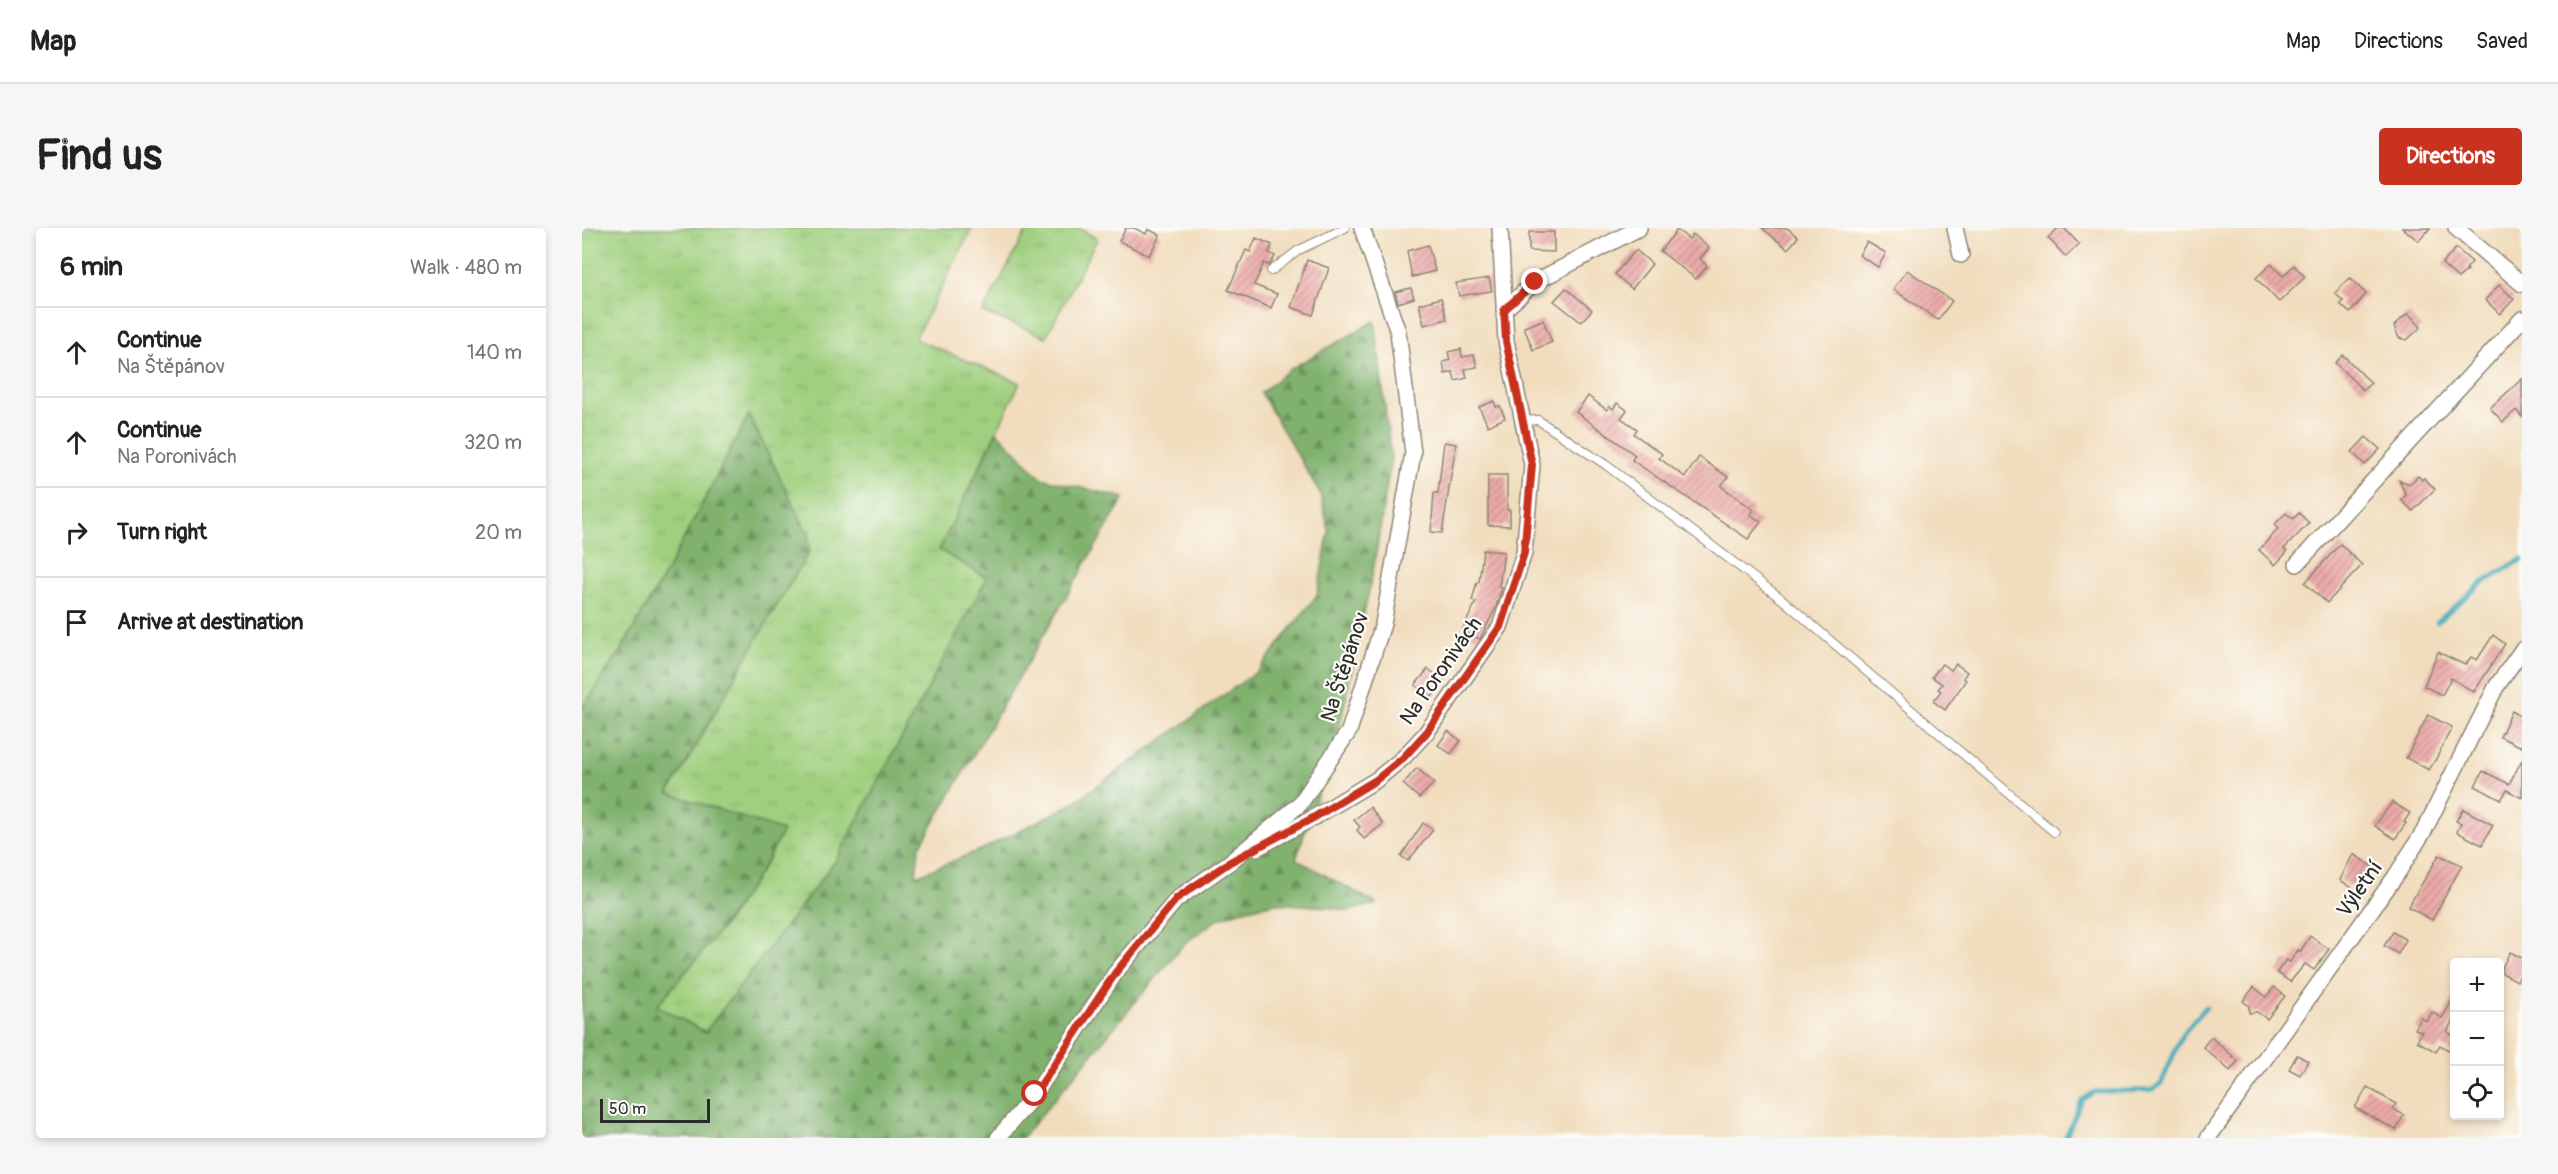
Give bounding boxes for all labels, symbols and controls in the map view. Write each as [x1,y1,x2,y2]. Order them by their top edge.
text: Map [30,24,76,59]
text: Map [2286,28,2321,55]
text: Directions [2354,28,2443,55]
text: Saved [2476,28,2528,55]
button: Directions [2379,128,2522,185]
text: Find us [36,130,162,182]
text: 6 min [60,251,123,283]
text: Walk · 480 m [410,255,522,280]
route end [1521,268,1547,294]
text: Continue [117,326,201,354]
icon: ahead [60,336,93,369]
text: 140 m [467,340,522,365]
text: Na Štěpánov [117,354,225,379]
text: Continue [117,416,201,444]
icon: ahead [60,426,93,459]
text: 320 m [464,430,522,455]
text: Na Poronivách [117,444,237,469]
icon: right [60,516,93,549]
text: Turn right [117,518,207,546]
text: 20 m [475,520,522,545]
icon: arrive [60,606,93,639]
text: Arrive at destination [117,608,303,636]
street label: Na Štěpánov [1314,609,1375,725]
street label: Na Poronivách [1394,612,1488,730]
street label: Výletní [2331,855,2389,923]
map controls [2450,958,2504,1120]
button: + [2450,958,2504,1012]
button: − [2450,1012,2504,1066]
button: locate [2450,1066,2504,1120]
route start [1021,1080,1047,1106]
scale bar [600,1096,710,1124]
text: 50 m [609,1099,646,1119]

